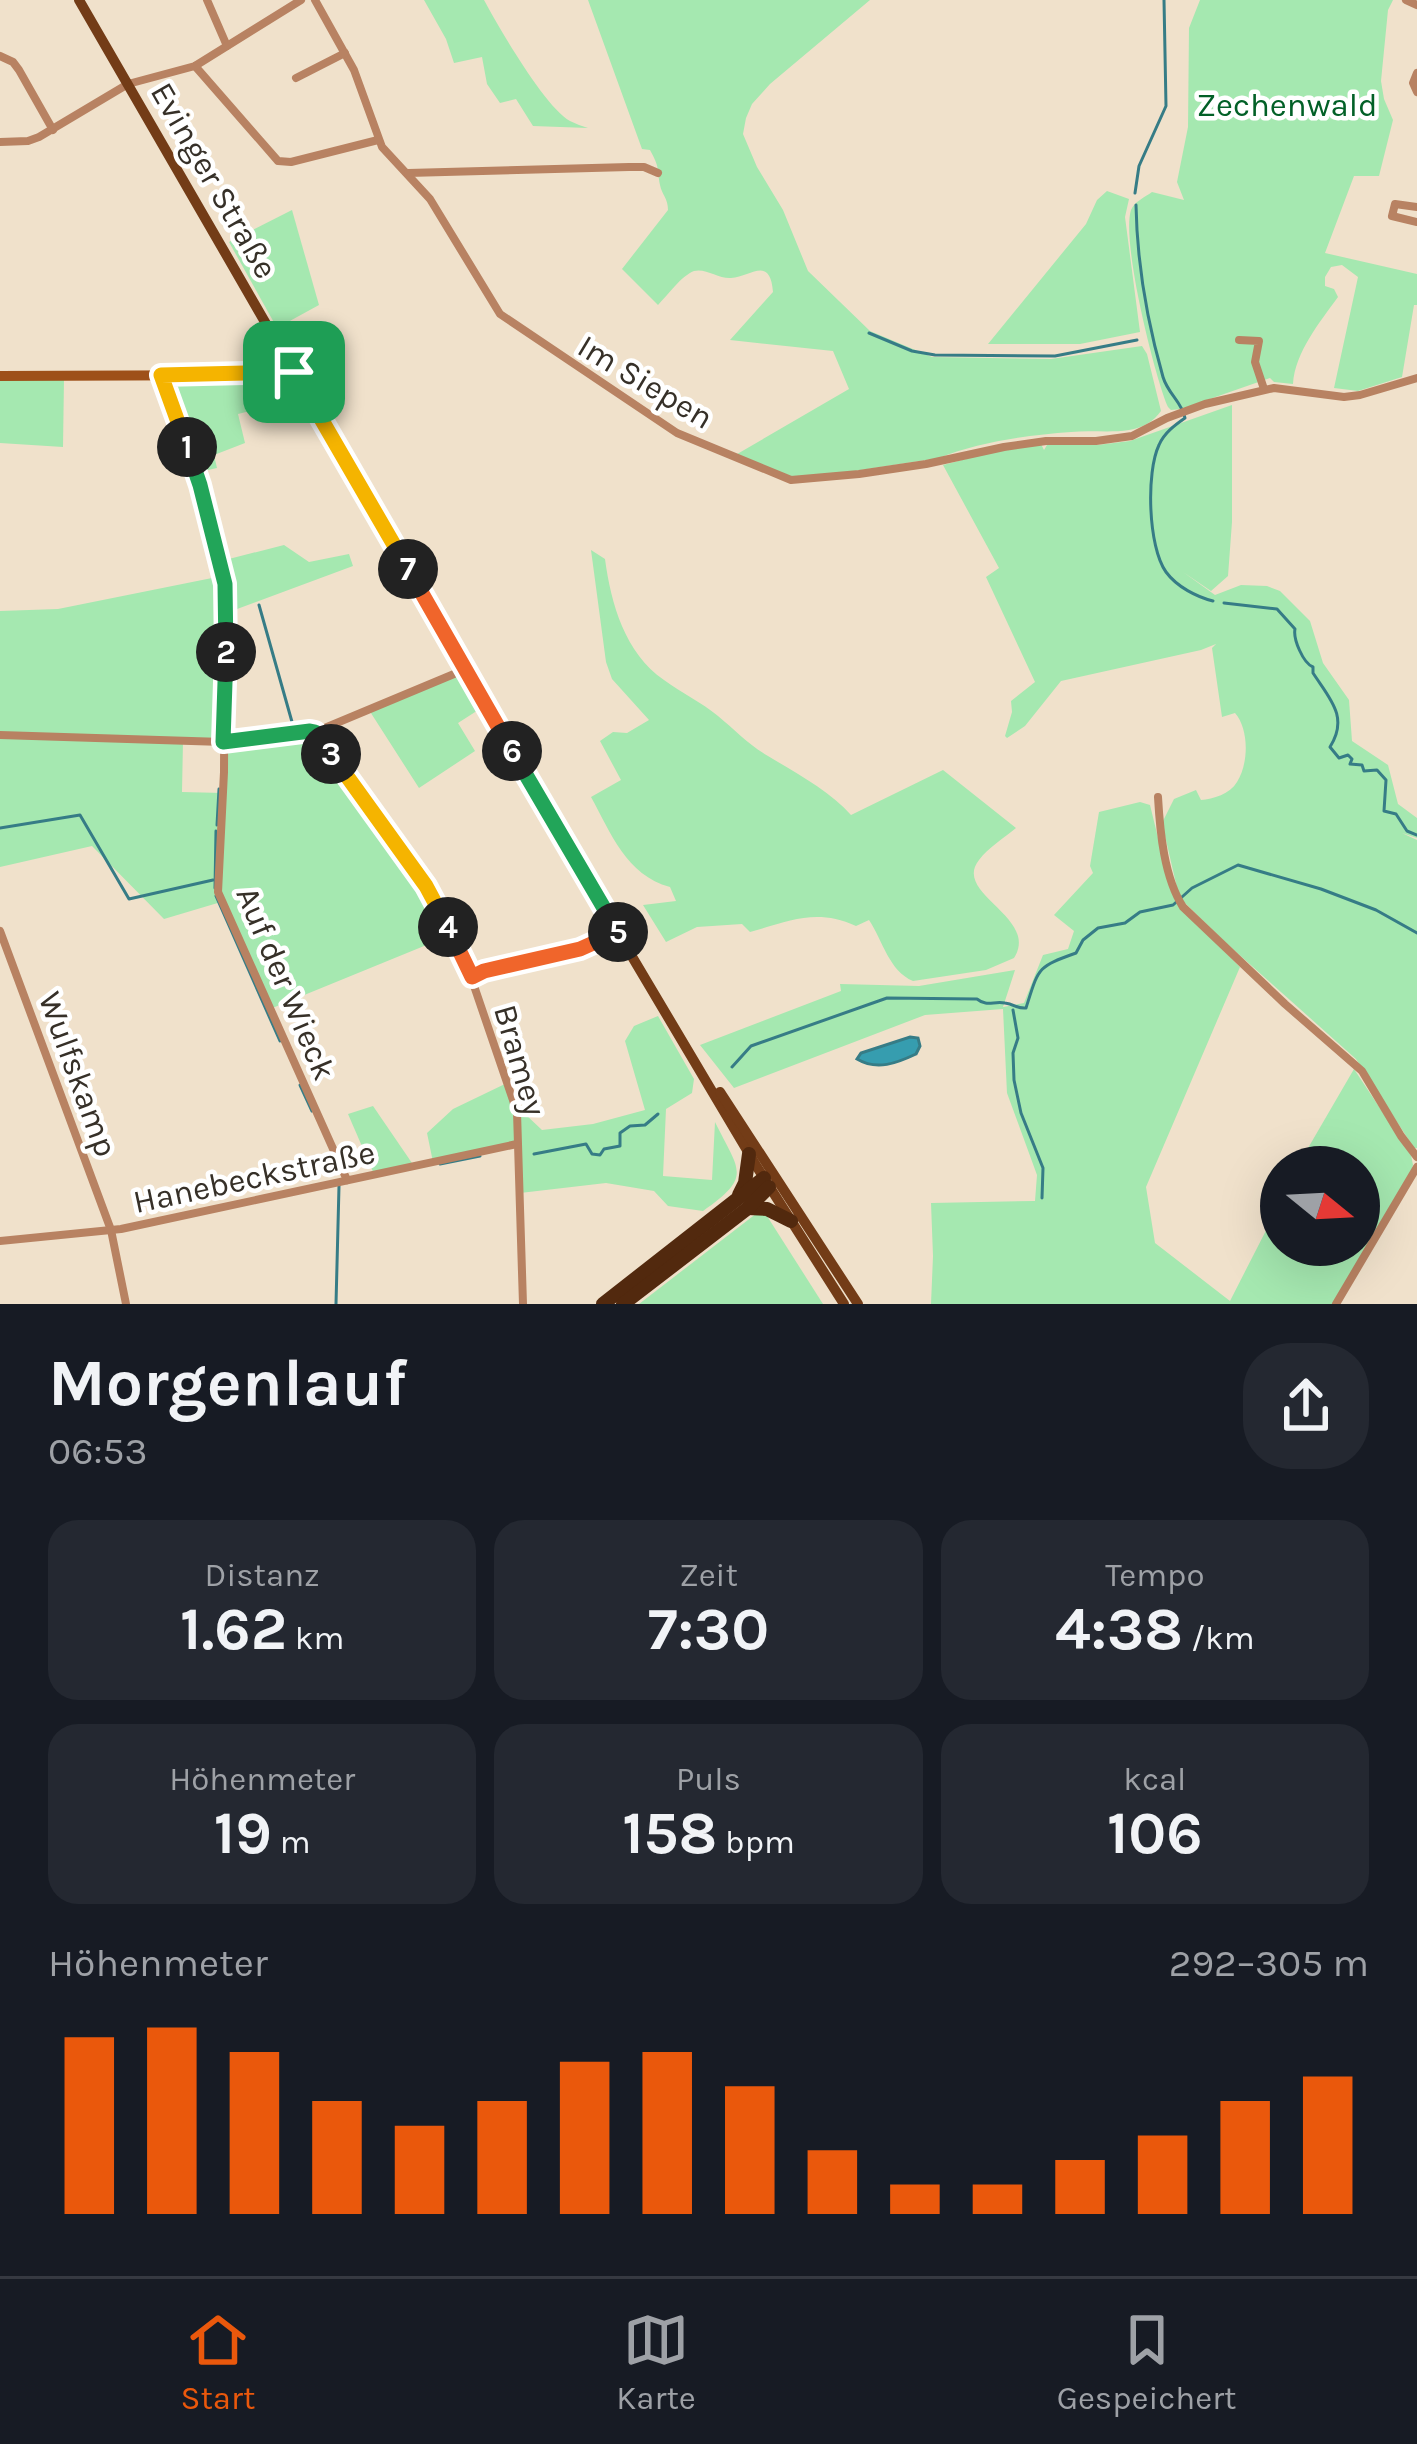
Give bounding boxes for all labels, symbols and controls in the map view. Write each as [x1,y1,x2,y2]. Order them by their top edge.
street label: Evinger Straße [143,76,286,285]
park label: Zechenwald [1196,86,1378,124]
pin [243,321,345,423]
street label: Im Siepen [571,327,720,437]
icon: arrive [261,339,327,405]
pin: 1 [157,417,217,477]
text: 1 [181,428,193,466]
pin: 7 [378,539,438,599]
text: 7 [400,550,416,588]
pin: 2 [196,622,256,682]
text: 2 [216,633,236,671]
pin: 6 [482,721,542,781]
pin: 3 [301,724,361,784]
text: 6 [502,732,522,770]
text: 3 [321,735,341,773]
street label: Auf der Wieck [228,881,344,1086]
pin: 4 [418,897,478,957]
pin: 5 [588,902,648,962]
text: 4 [438,908,458,946]
text: 5 [608,913,628,951]
street label: Wulfskamp [31,987,125,1162]
street label: Bramey [486,1000,554,1120]
street label: Hanebeckstraße [130,1133,379,1221]
north arrow [1260,1146,1380,1266]
map controls [1260,1146,1380,1266]
button: share [1243,1343,1369,1469]
text: Morgenlauf [48,1344,407,1422]
text: 06:53 [48,1428,148,1474]
text: Distanz [205,1556,320,1594]
text: Zeit [679,1556,738,1594]
text: Tempo [1105,1556,1204,1594]
text: 1.62 [180,1594,287,1664]
text: 7:30 [648,1594,769,1664]
text: 4:38 [1055,1594,1183,1664]
text: km [287,1619,344,1657]
text: /km [1183,1619,1255,1657]
text: Höhenmeter [169,1760,355,1798]
text: Puls [676,1760,741,1798]
text: kcal [1123,1760,1186,1798]
text: 19 [214,1798,272,1868]
text: 158 [622,1798,717,1868]
text: 106 [1107,1798,1203,1868]
text: m [272,1823,311,1861]
text: bpm [717,1823,795,1861]
text: Höhenmeter [48,1940,268,1986]
text: 292–305 m [1169,1940,1369,1986]
tab: Start [180,2307,255,2417]
tab: Karte [616,2307,696,2417]
tab: Gespeichert [1057,2307,1237,2417]

